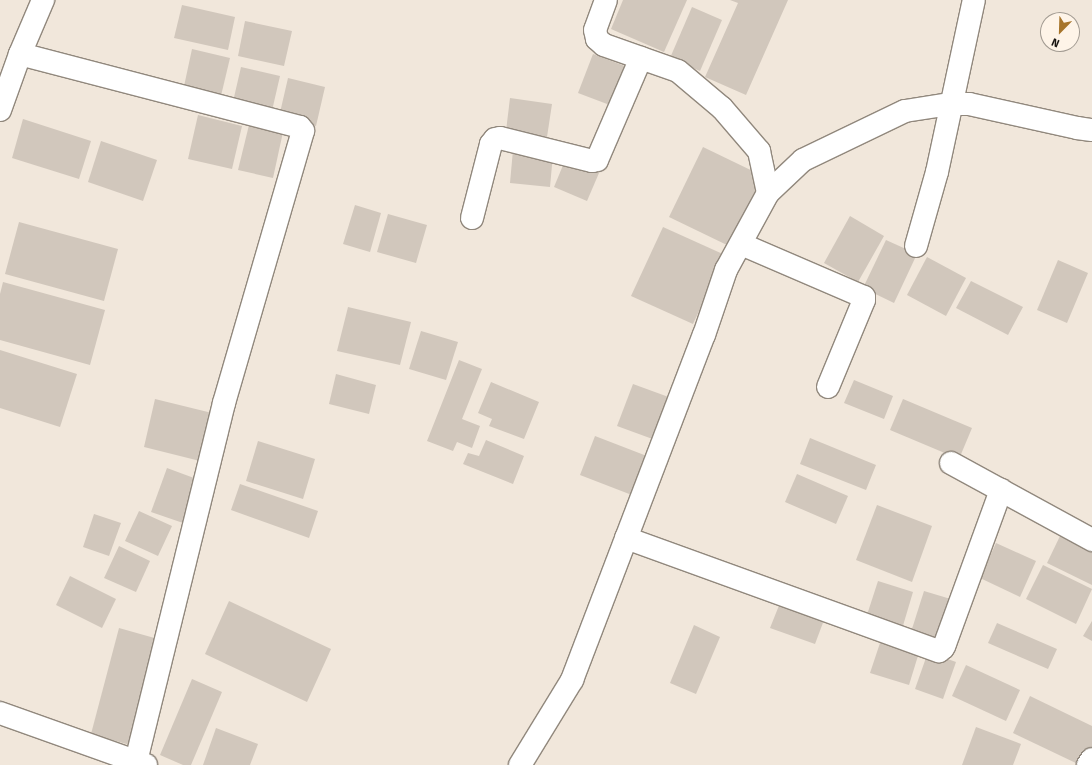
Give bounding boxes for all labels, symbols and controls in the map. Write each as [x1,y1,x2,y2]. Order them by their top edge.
north arrow [1040,12,1080,52]
text: N [1050,35,1061,50]

